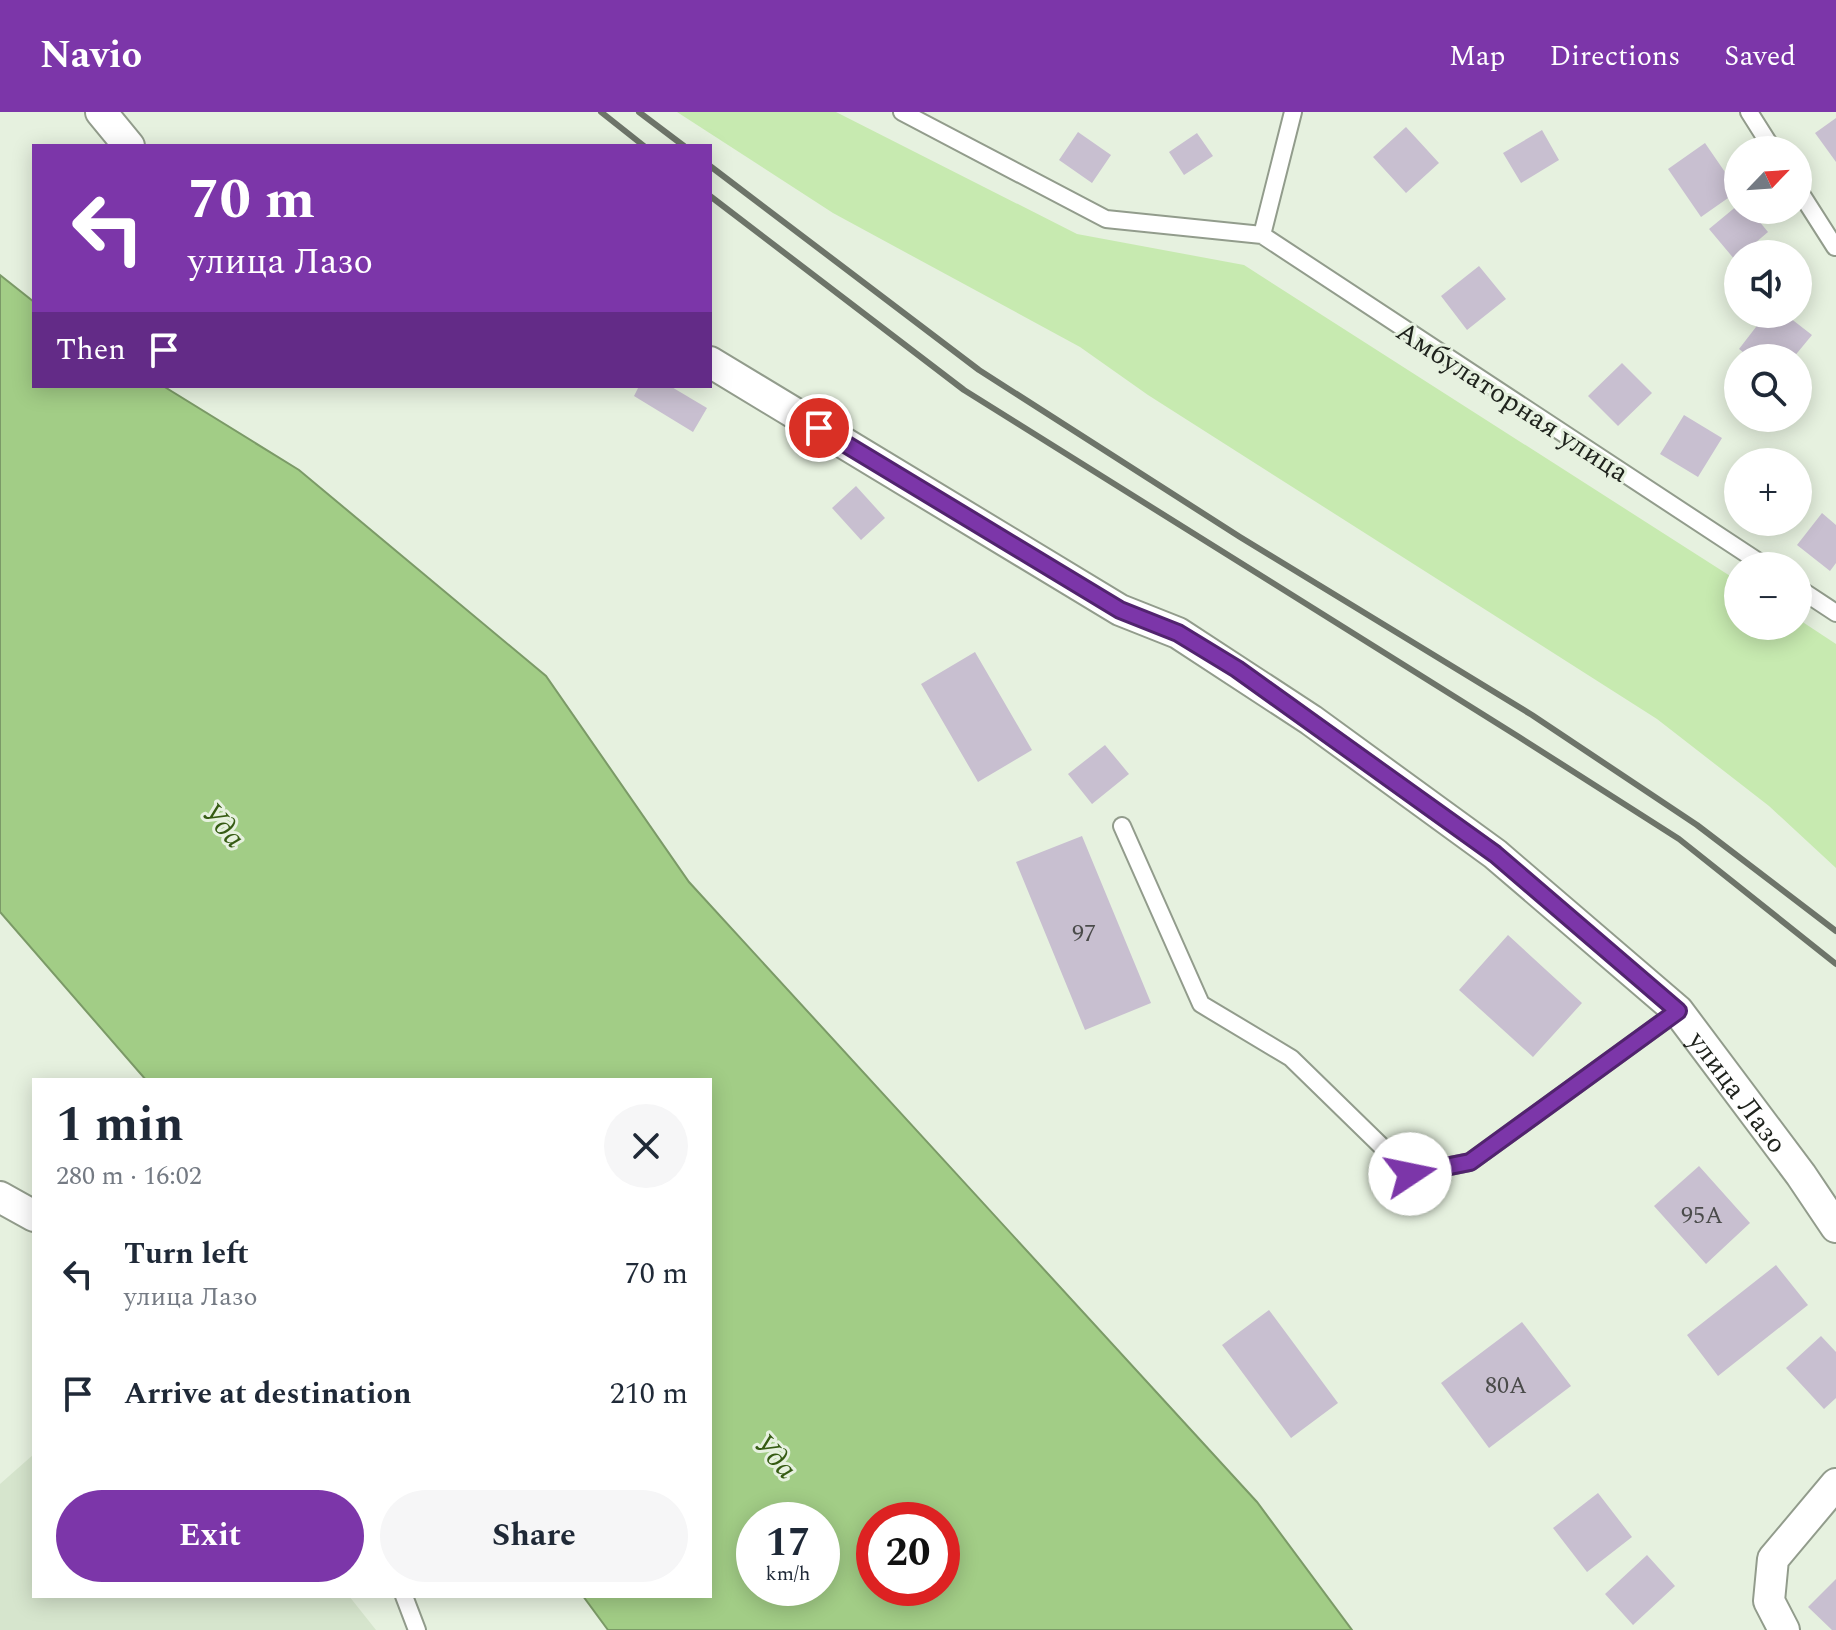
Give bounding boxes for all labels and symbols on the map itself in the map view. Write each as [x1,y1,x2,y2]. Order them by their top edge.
north arrow [1724,136,1812,224]
street label: Амбулаторная улица [1387,311,1637,494]
pin [785,394,853,462]
water label: Уда [190,792,256,859]
house number: 97 [1072,916,1096,952]
street label: улица Лазо [1676,1021,1798,1163]
position arrow [1368,1132,1452,1216]
house number: 95А [1681,1198,1723,1234]
house number: 80А [1485,1368,1527,1404]
water label: Уда [742,1423,808,1490]
speed limit sign: 20 [856,1502,960,1606]

